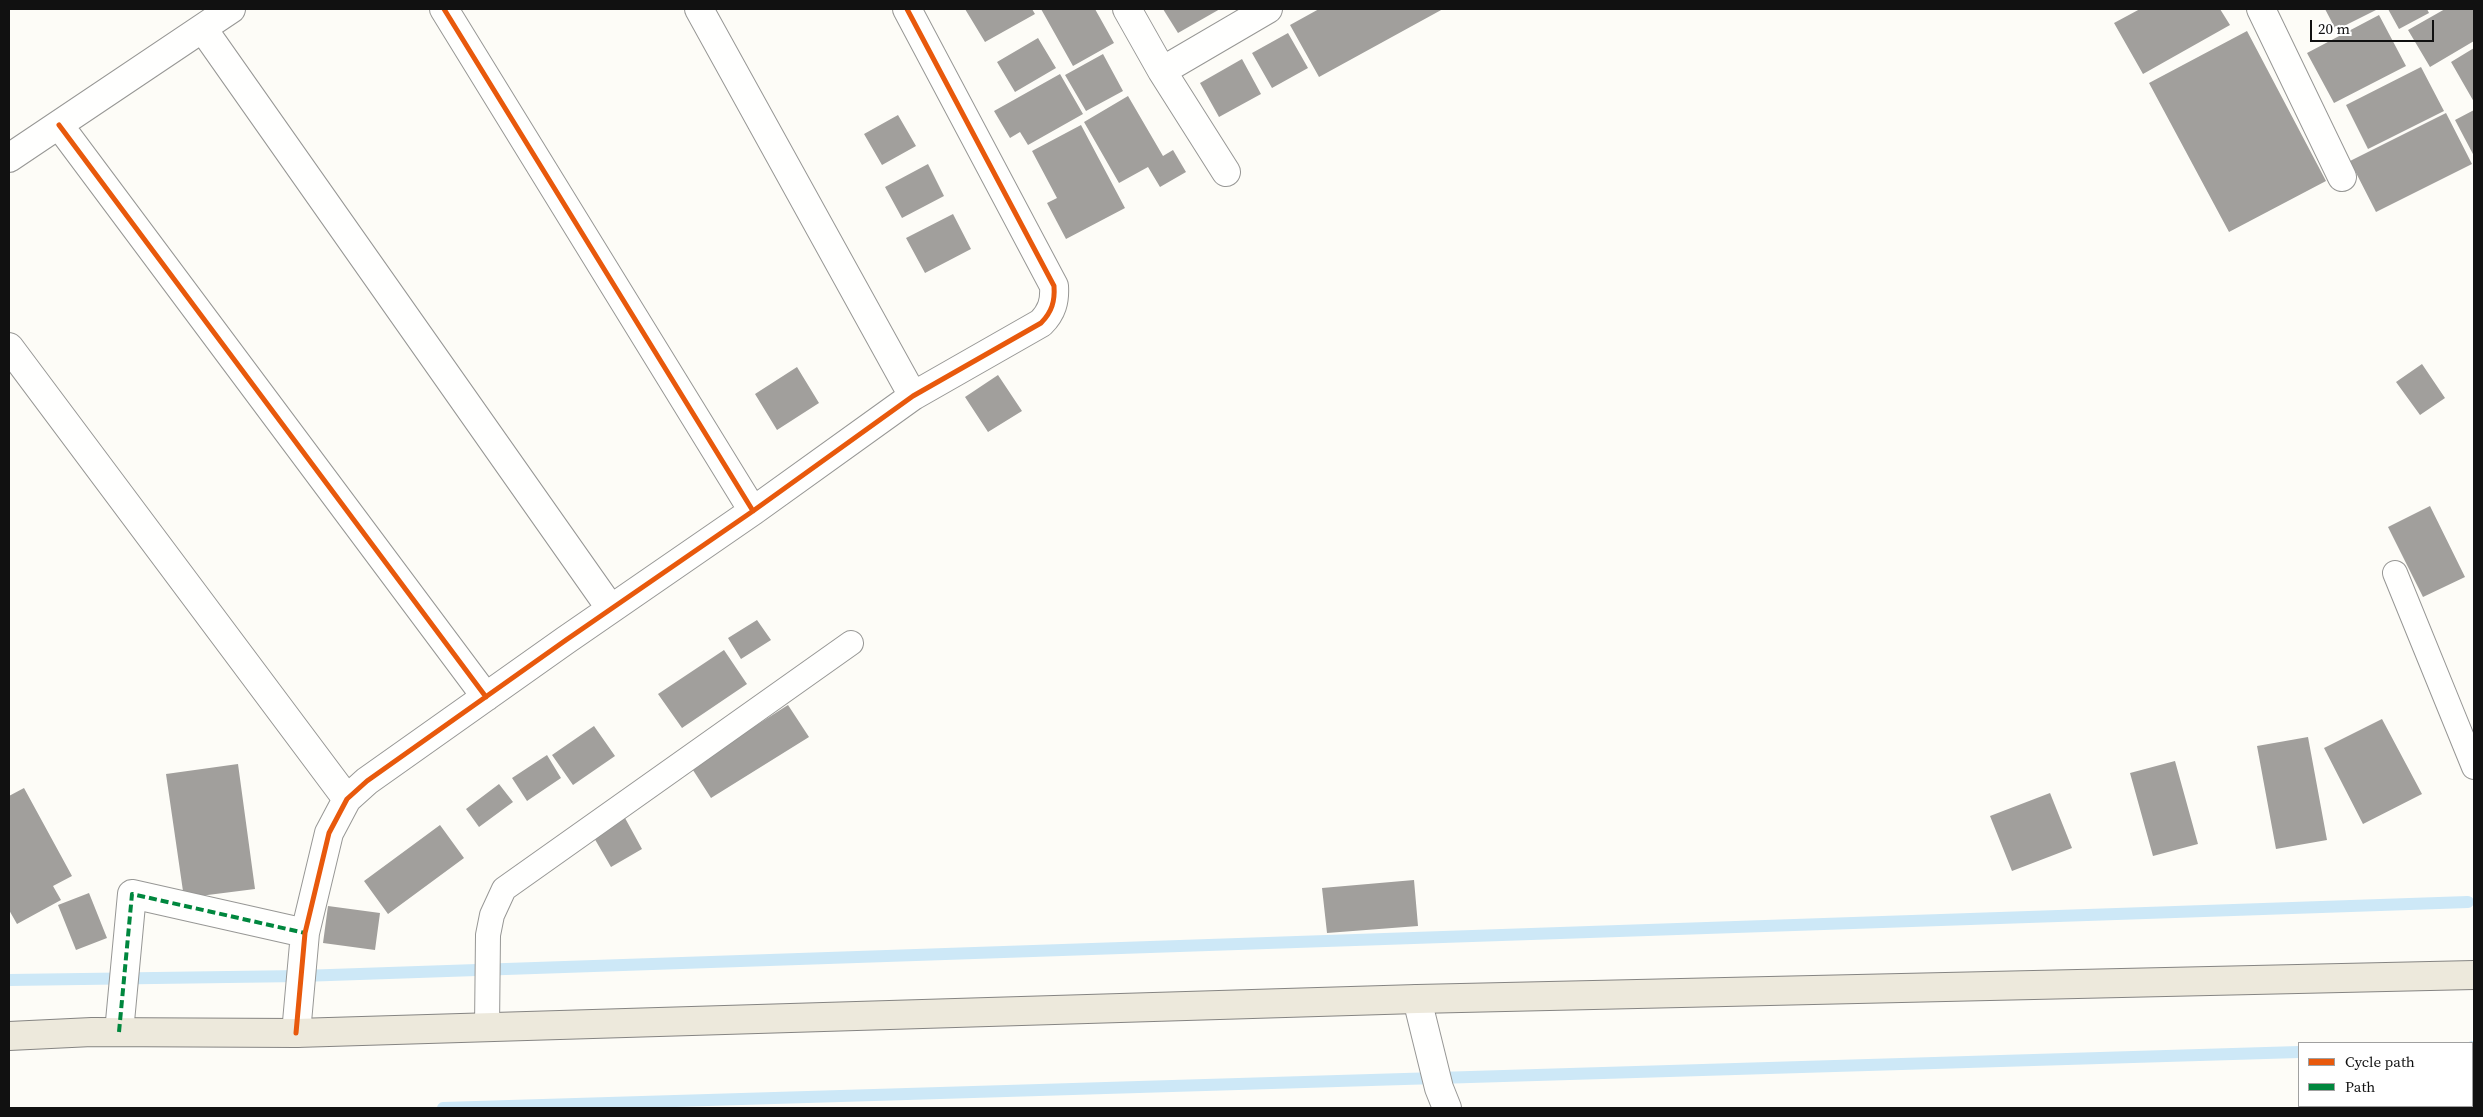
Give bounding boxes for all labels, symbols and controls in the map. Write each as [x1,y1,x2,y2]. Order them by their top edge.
scale bar [2313,10,2437,42]
text: 20 m [2318,18,2350,39]
legend [2298,1042,2473,1107]
text: Cycle path [2345,1051,2415,1072]
text: Path [2345,1076,2375,1097]

